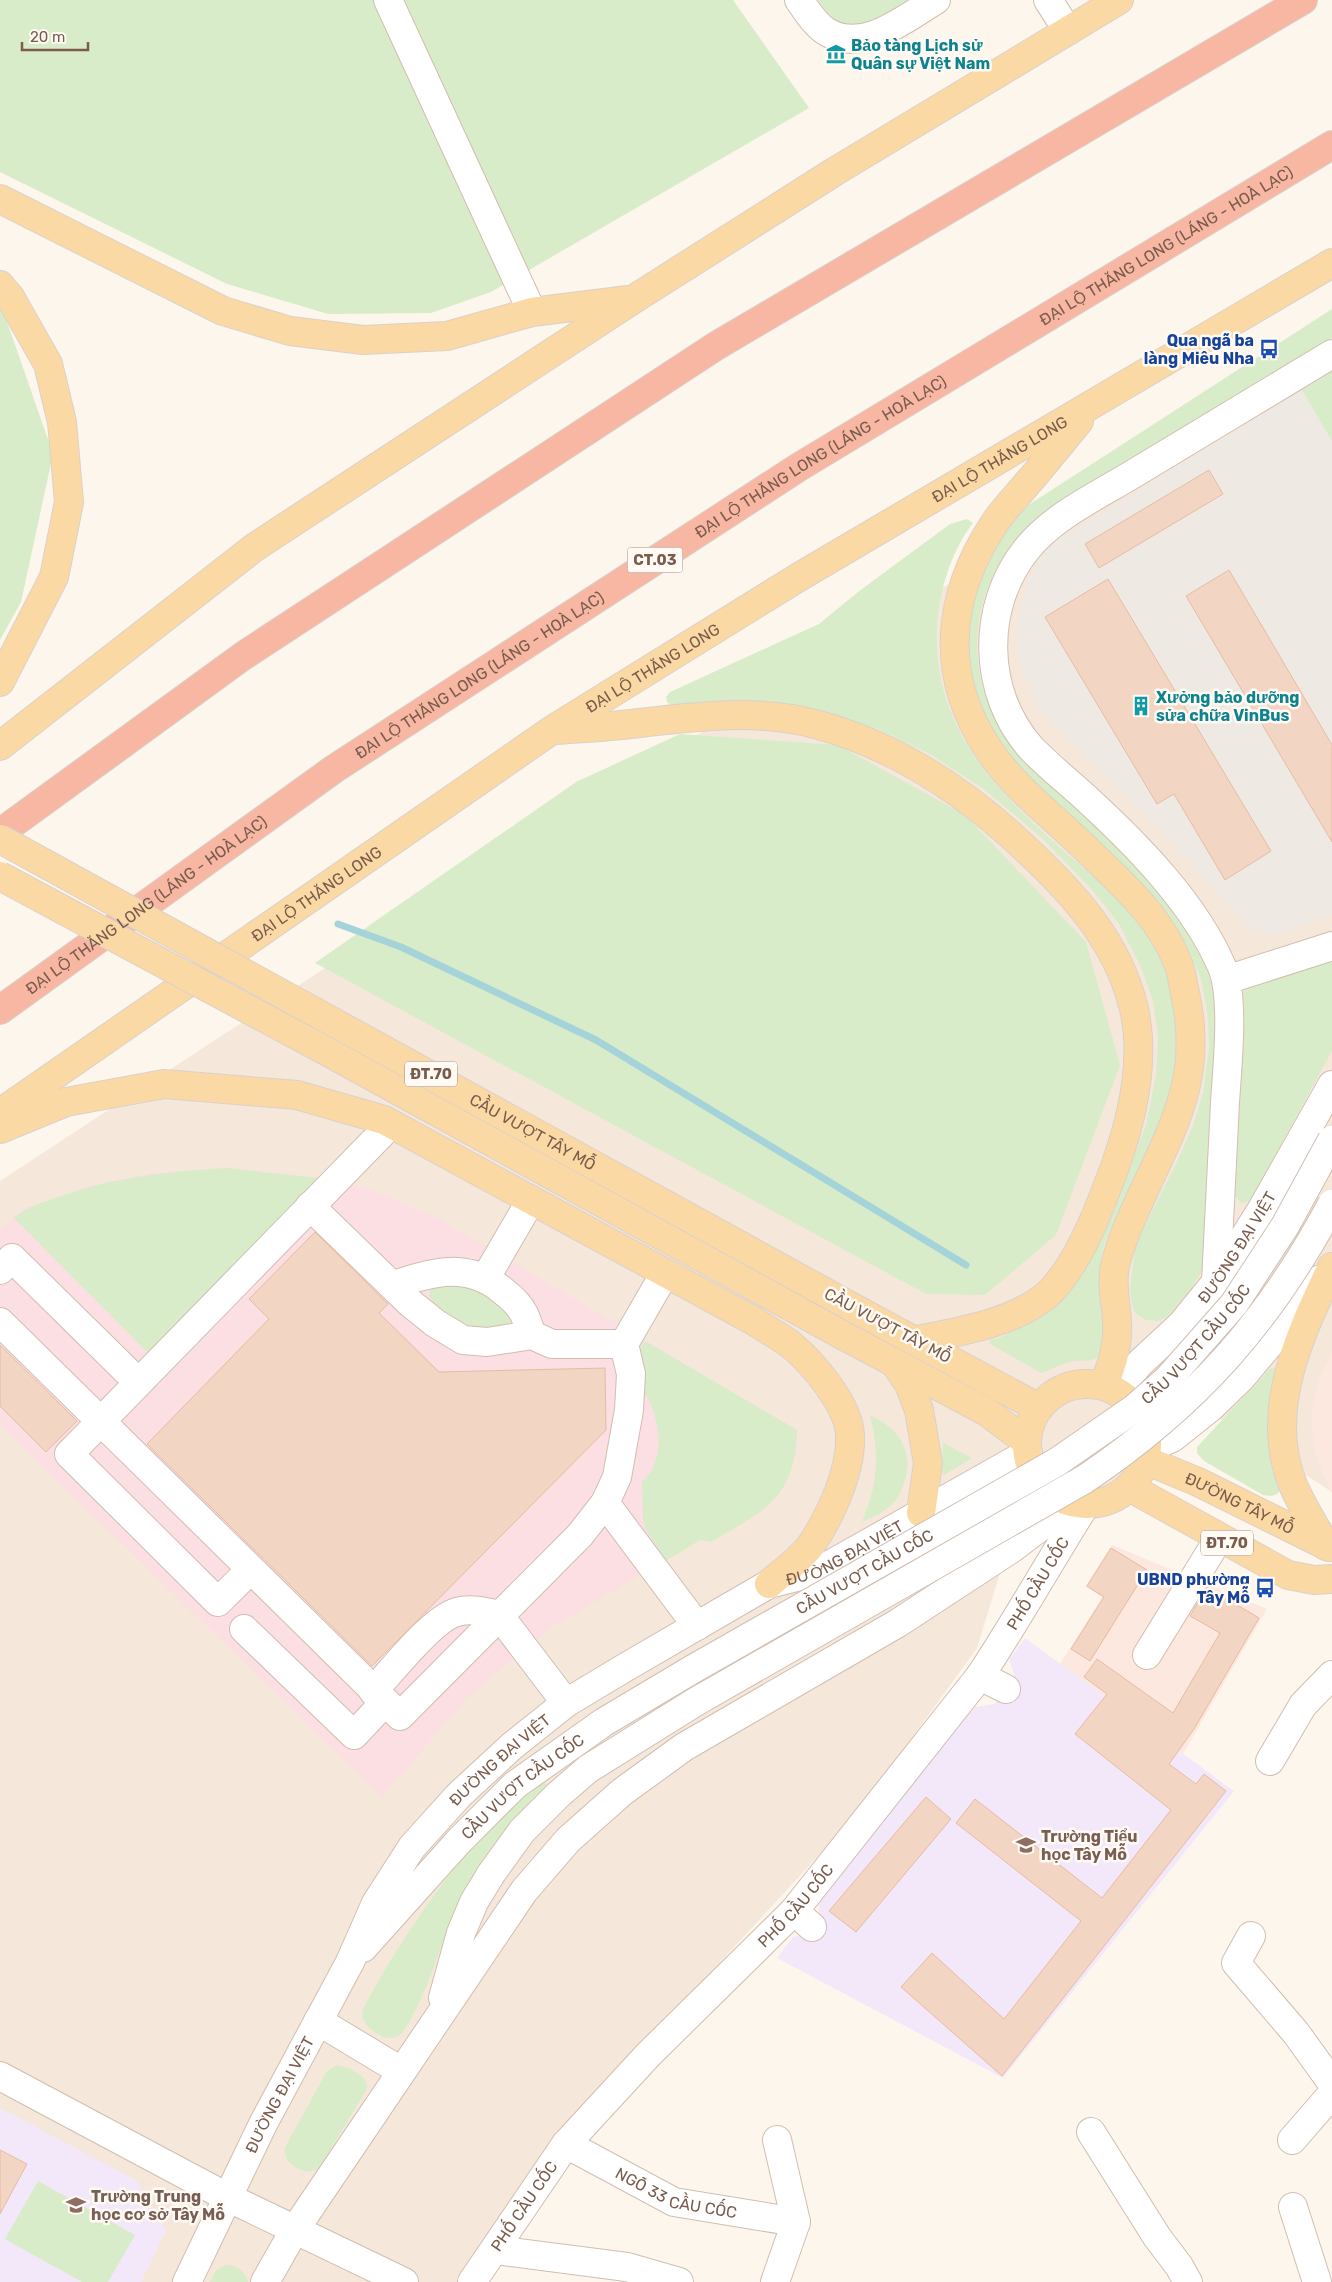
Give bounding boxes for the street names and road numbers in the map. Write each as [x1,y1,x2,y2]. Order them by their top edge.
street label: ĐẠI LỘ THĂNG LONG (LÁNG - HOÀ LẠC) [1036,162,1296,330]
street label: ĐẠI LỘ THĂNG LONG (LÁNG - HOÀ LẠC) [691,371,950,542]
street label: ĐẠI LỘ THĂNG LONG [928,412,1071,507]
road number: CT.03 [628,548,682,572]
street label: ĐẠI LỘ THĂNG LONG (LÁNG - HOÀ LẠC) [352,587,607,763]
street label: ĐẠI LỘ THĂNG LONG [582,620,723,717]
street label: ĐẠI LỘ THĂNG LONG (LÁNG - HOÀ LẠC) [22,812,270,998]
street label: ĐẠI LỘ THĂNG LONG [248,842,385,946]
road number: ĐT.70 [405,1062,457,1086]
street label: CẦU VƯỢT TÂY MỖ [466,1090,600,1174]
street label: ĐƯỜNG ĐẠI VIỆT [1194,1188,1280,1307]
street label: CẦU VƯỢT TÂY MỖ [821,1281,956,1367]
street label: CẦU VƯỢT CẦU CỐC [1137,1281,1254,1408]
street label: ĐƯỜNG TÂY MỖ [1182,1469,1298,1538]
street label: ĐƯỜNG ĐẠI VIỆT [784,1516,907,1589]
street label: CẦU VƯỢT CẦU CỐC [793,1525,937,1618]
road number: ĐT.70 [1201,1530,1253,1556]
street label: PHỐ CẦU CỐC [1003,1534,1073,1633]
street label: ĐƯỜNG ĐẠI VIỆT [445,1710,554,1810]
street label: CẦU VƯỢT CẦU CỐC [457,1730,588,1843]
street label: PHỐ CẦU CỐC [754,1860,837,1951]
street label: ĐƯỜNG ĐẠI VIỆT [242,2033,318,2156]
street label: PHỐ CẦU CỐC [487,2158,562,2255]
street label: NGÕ 33 CẦU CỐC [612,2163,738,2222]

